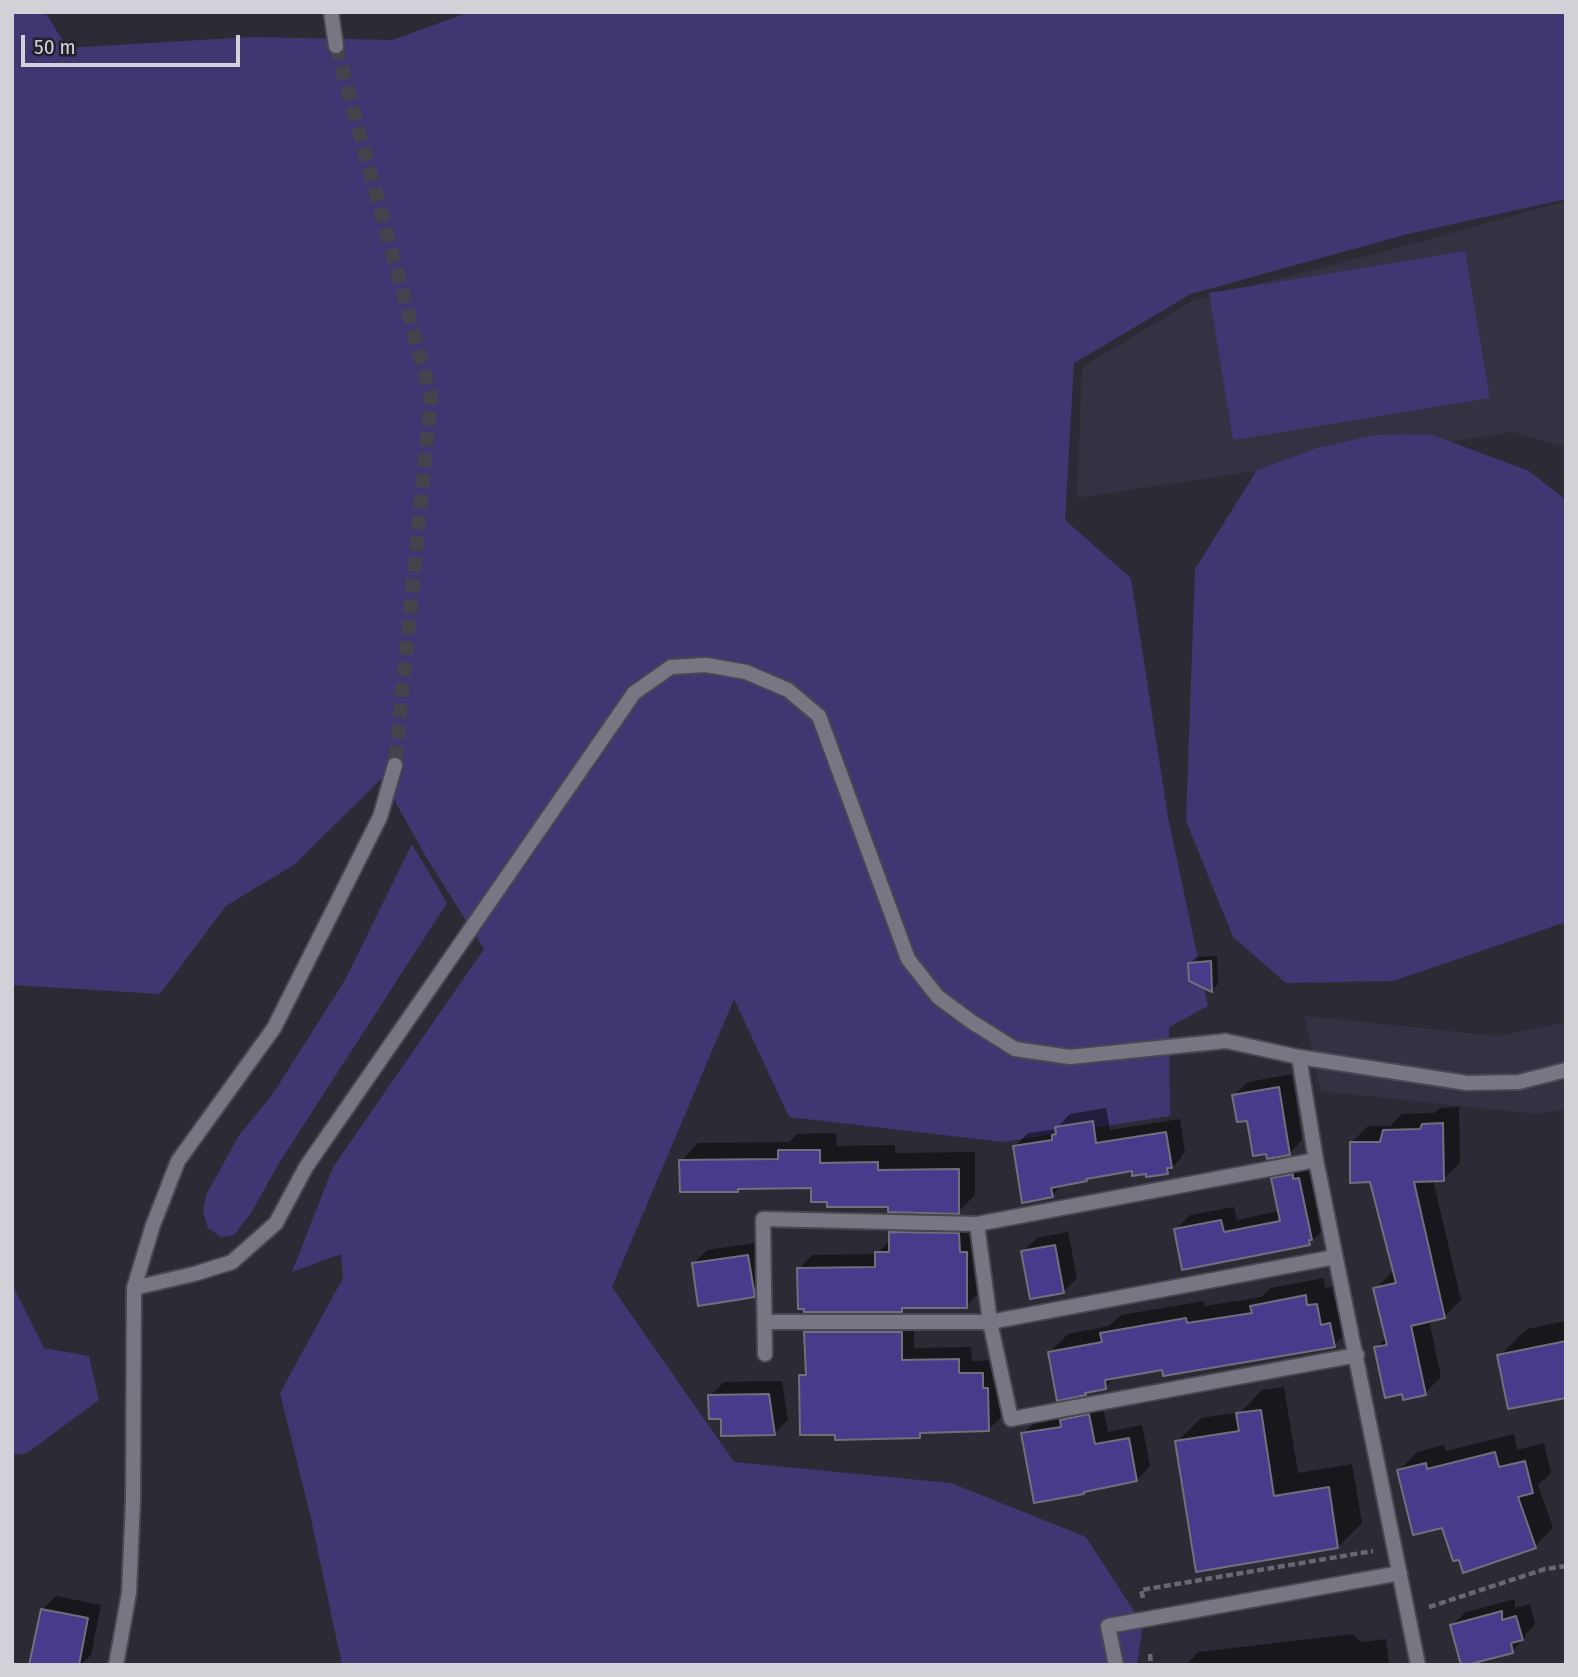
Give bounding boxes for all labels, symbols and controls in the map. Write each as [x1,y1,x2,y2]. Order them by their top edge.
scale bar [24,21,243,65]
text: 50 m [34,34,76,60]

